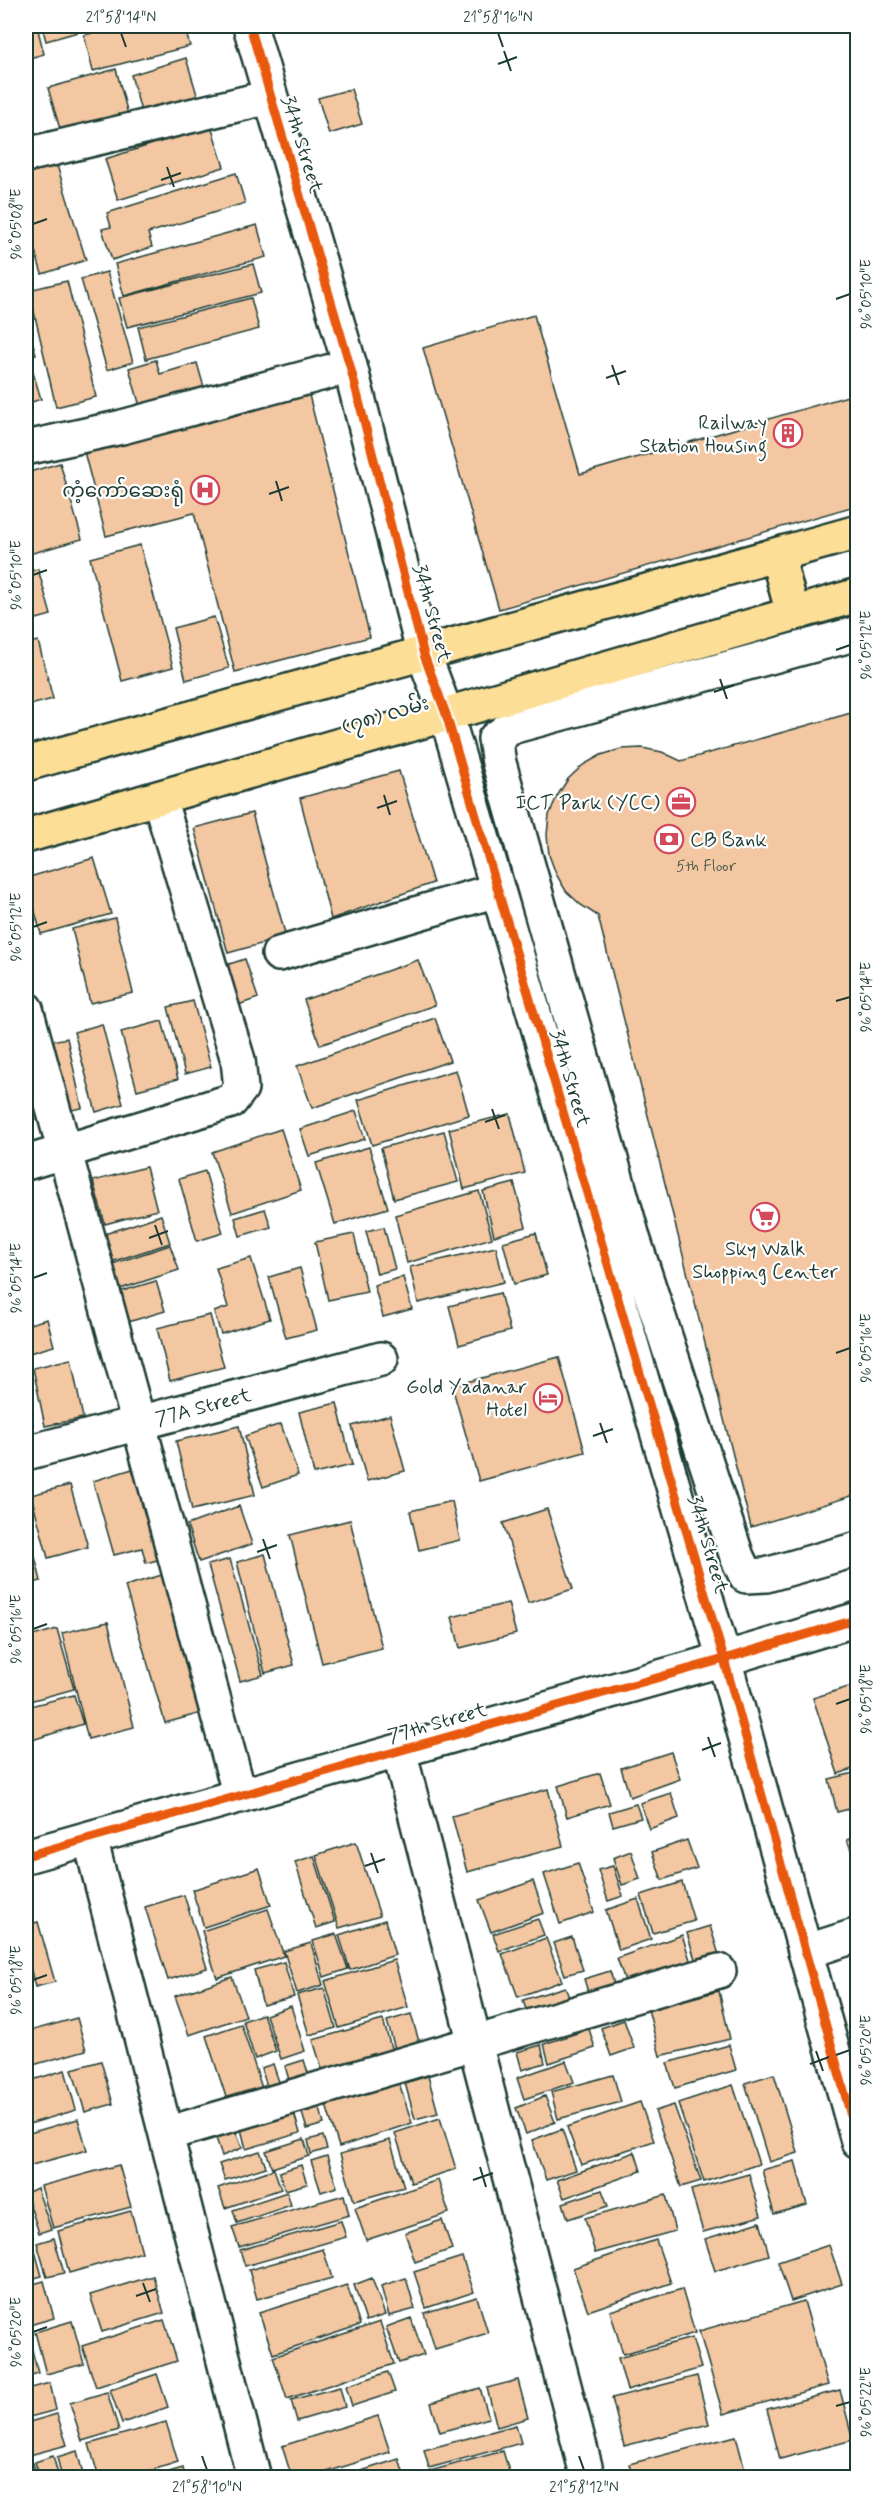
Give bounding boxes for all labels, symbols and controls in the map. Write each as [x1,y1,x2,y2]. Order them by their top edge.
text: 21°58'14"N [86,8,156,28]
text: 21°58'16"N [463,8,533,28]
street label: 34th Street [274,92,329,197]
text: 96°05'08"E [7,188,27,260]
text: 96°05'10"E [857,259,877,329]
place label: Railway Station Housing [640,410,767,462]
building icon: Railway Station Housing [772,417,804,449]
hospital icon: ကံ့ကော်ဆေးရုံ [189,474,221,506]
place label: ကံ့ကော်ဆေးရုံ [62,476,184,507]
text: 96°05'10"E [7,540,27,610]
street label: 34th Street [405,561,458,666]
text: 96°05'12"E [857,610,877,680]
street label: (၇၈) လမ်း [338,688,433,742]
office icon: ICT Park (YCC) [665,786,697,818]
place label: ICT Park (YCC) [515,790,660,817]
bank icon: CB Bank [653,823,685,855]
place label: CB Bank [690,827,767,854]
house number: 5th Floor [676,856,737,877]
text: 96°05'12"E [7,892,27,962]
text: 96°05'14"E [857,962,877,1032]
street label: 34th Street [543,1026,596,1131]
supermarket icon: Sky Walk Shopping Center [749,1201,781,1233]
place label: Sky Walk Shopping Center [692,1236,838,1286]
text: 96°05'14"E [7,1243,27,1313]
text: 96°05'16"E [857,1313,877,1383]
place label: Gold Yadanar Hotel [406,1374,527,1424]
street label: 77A Street [153,1382,254,1433]
hotel icon: Gold Yadanar Hotel [532,1382,564,1414]
street label: 34th Street [681,1492,734,1597]
text: 96°05'16"E [7,1594,27,1664]
text: 96°05'18"E [857,1664,877,1734]
street label: 77th Street [385,1696,490,1750]
text: 96°05'18"E [7,1945,27,2015]
text: 96°05'20"E [857,2015,877,2085]
text: 96°05'20"E [7,2297,27,2367]
text: 96°05'22"E [857,2367,877,2437]
text: 21°58'10"N [172,2478,242,2498]
text: 21°58'12"N [549,2478,619,2498]

